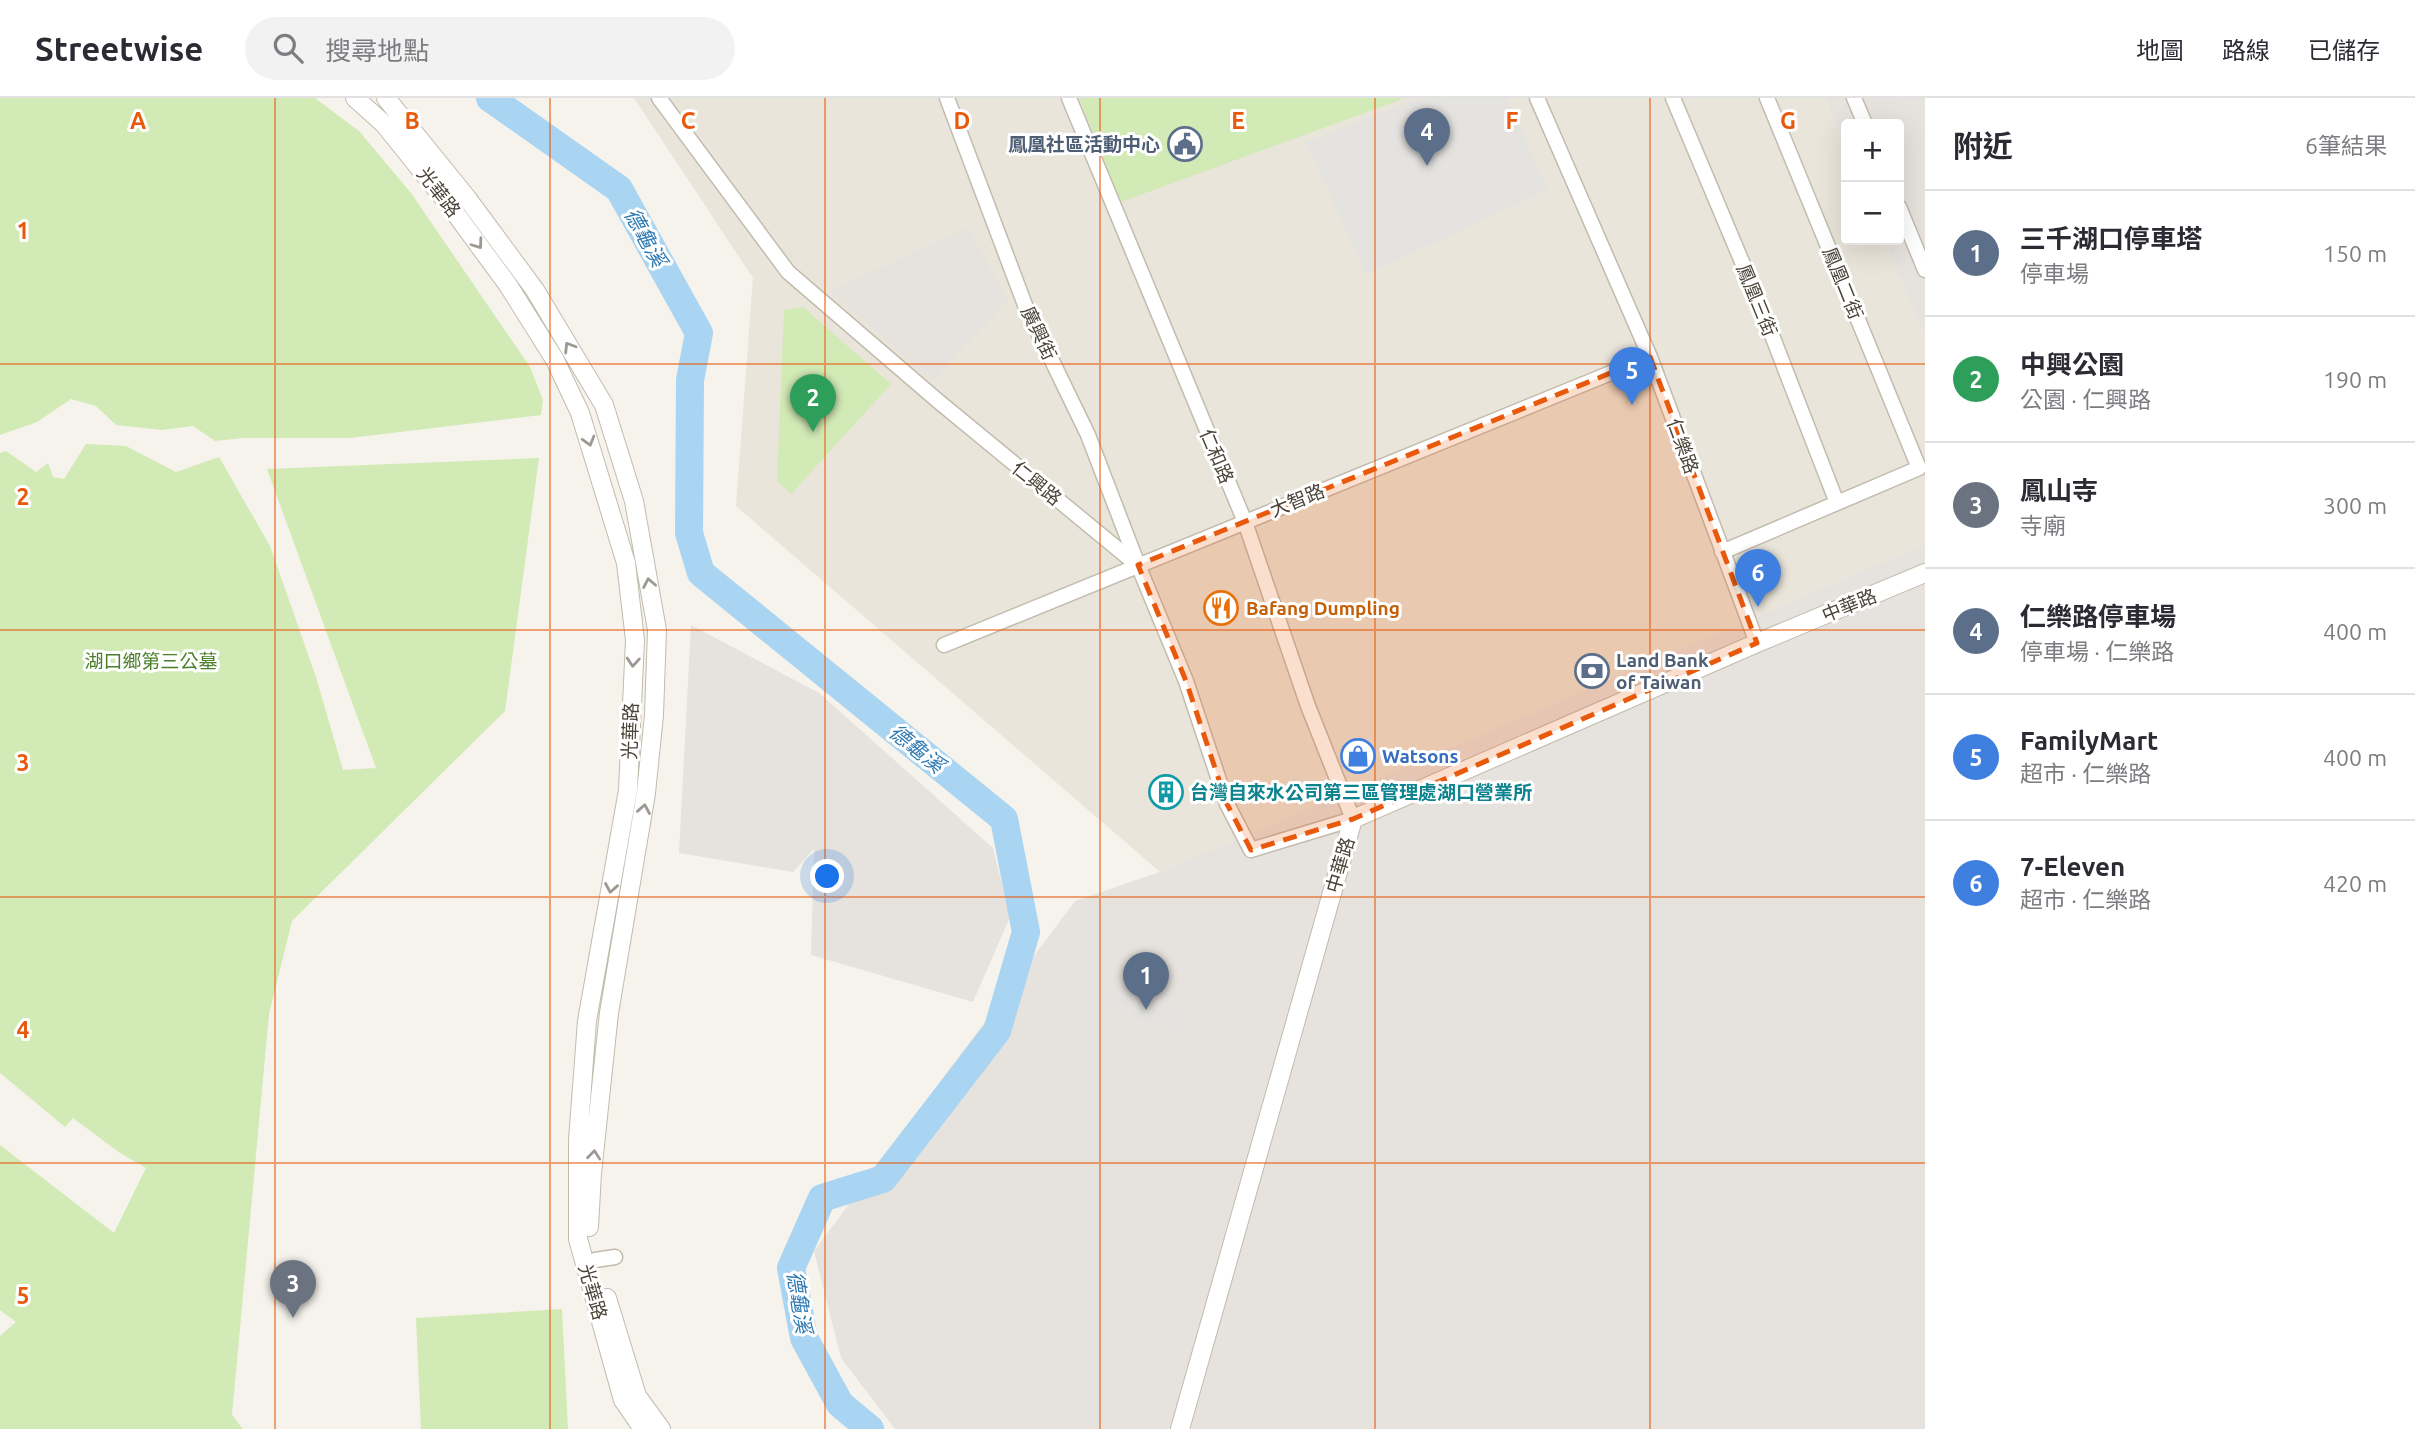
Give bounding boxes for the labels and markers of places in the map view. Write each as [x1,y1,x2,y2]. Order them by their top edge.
pin: 4 [1404,108,1450,166]
public building icon: 鳳凰社區活動中心 [1166,125,1204,163]
place label: 鳳凰社區活動中心 [1008,133,1160,155]
pin: 5 [1609,347,1655,405]
pin: 2 [790,374,836,432]
pin: 6 [1735,549,1781,607]
restaurant icon: Bafang Dumpling [1202,589,1240,627]
place label: Bafang Dumpling [1246,597,1400,619]
place label: Land Bank of Taiwan [1616,649,1709,693]
bank icon: Land Bank of Taiwan [1573,652,1611,690]
shop icon: Watsons [1339,737,1377,775]
place label: Watsons [1382,745,1458,767]
building icon: 台灣自來水公司第三區管理處湖口營業所 [1147,773,1185,811]
place label: 台灣自來水公司第三區管理處湖口營業所 [1190,781,1532,803]
pin: 1 [1123,952,1169,1010]
pin: 3 [270,1260,316,1318]

